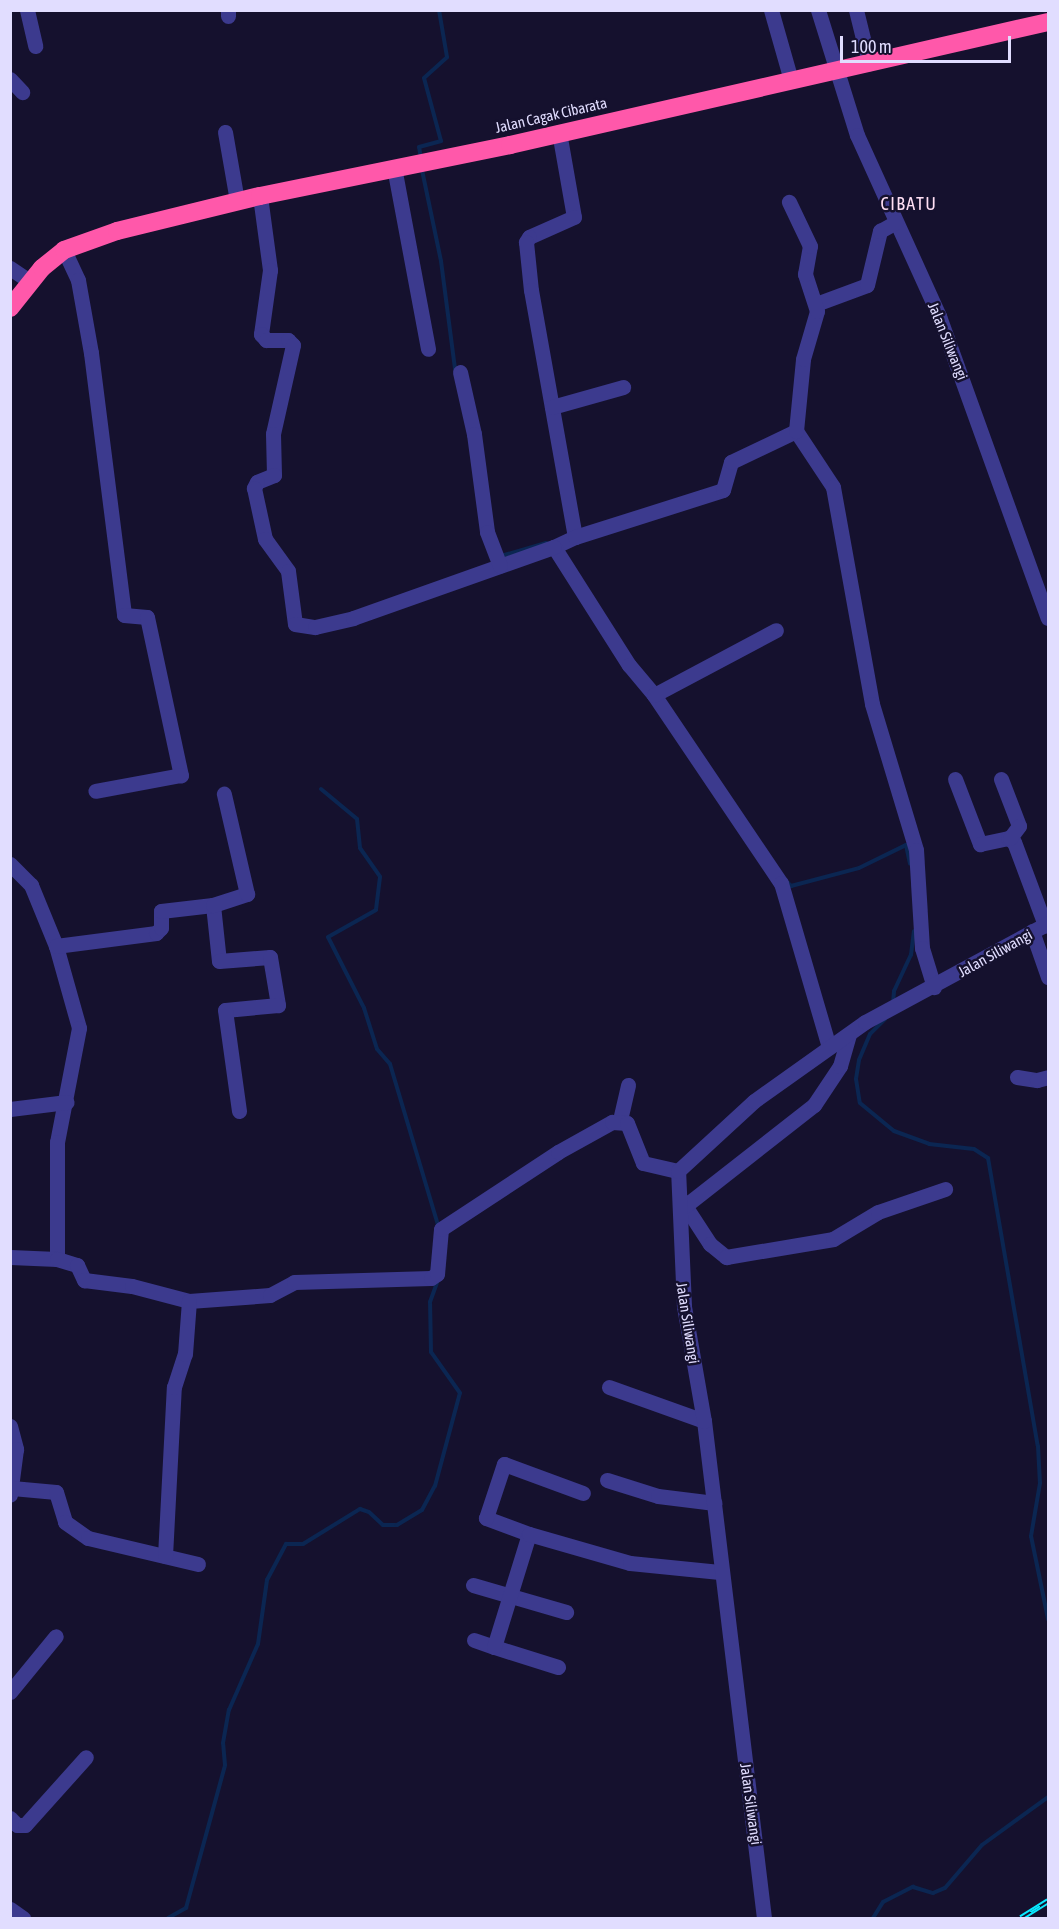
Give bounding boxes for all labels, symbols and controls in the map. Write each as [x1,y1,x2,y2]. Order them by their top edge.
scale bar [843,24,1014,62]
text: 100 m [851,36,892,57]
street label: Jalan Cagak Cibarata [493,93,609,137]
district label: CIBATU [881,193,937,215]
street label: Jalan Siliwangi [924,300,972,382]
street label: Jalan Siliwangi [955,925,1035,981]
street label: Jalan Siliwangi [673,1281,703,1365]
street label: Jalan Siliwangi [736,1762,766,1846]

